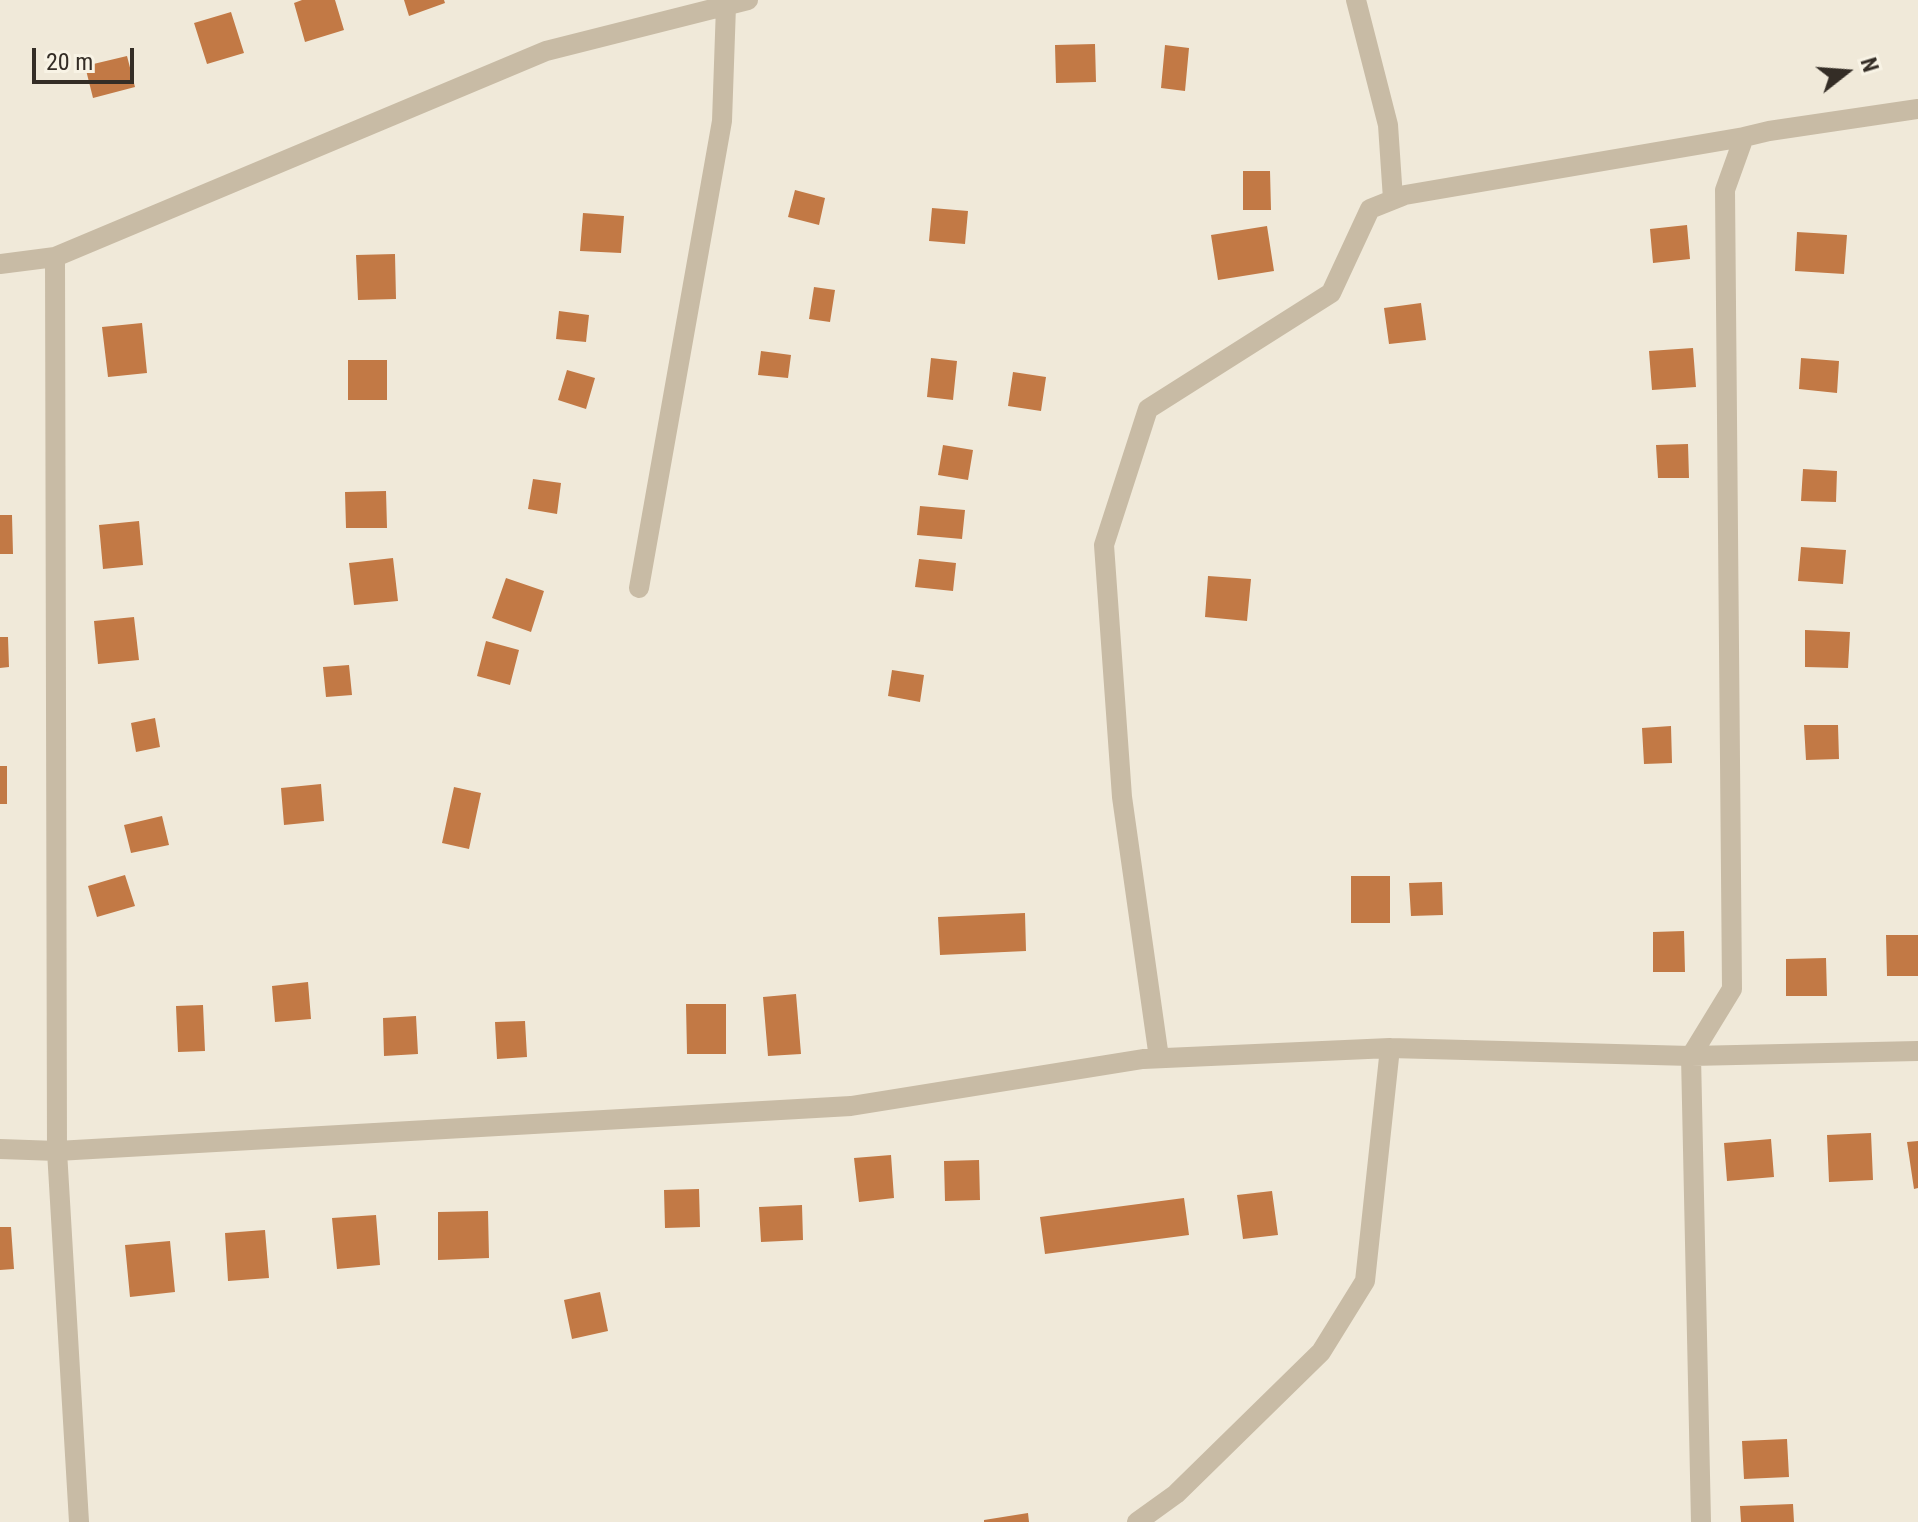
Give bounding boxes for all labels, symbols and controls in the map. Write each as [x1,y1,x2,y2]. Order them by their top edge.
scale bar [36,32,138,82]
north arrow [1806,32,1886,112]
text: 20 m [46,48,93,76]
text: N [1856,55,1883,75]

